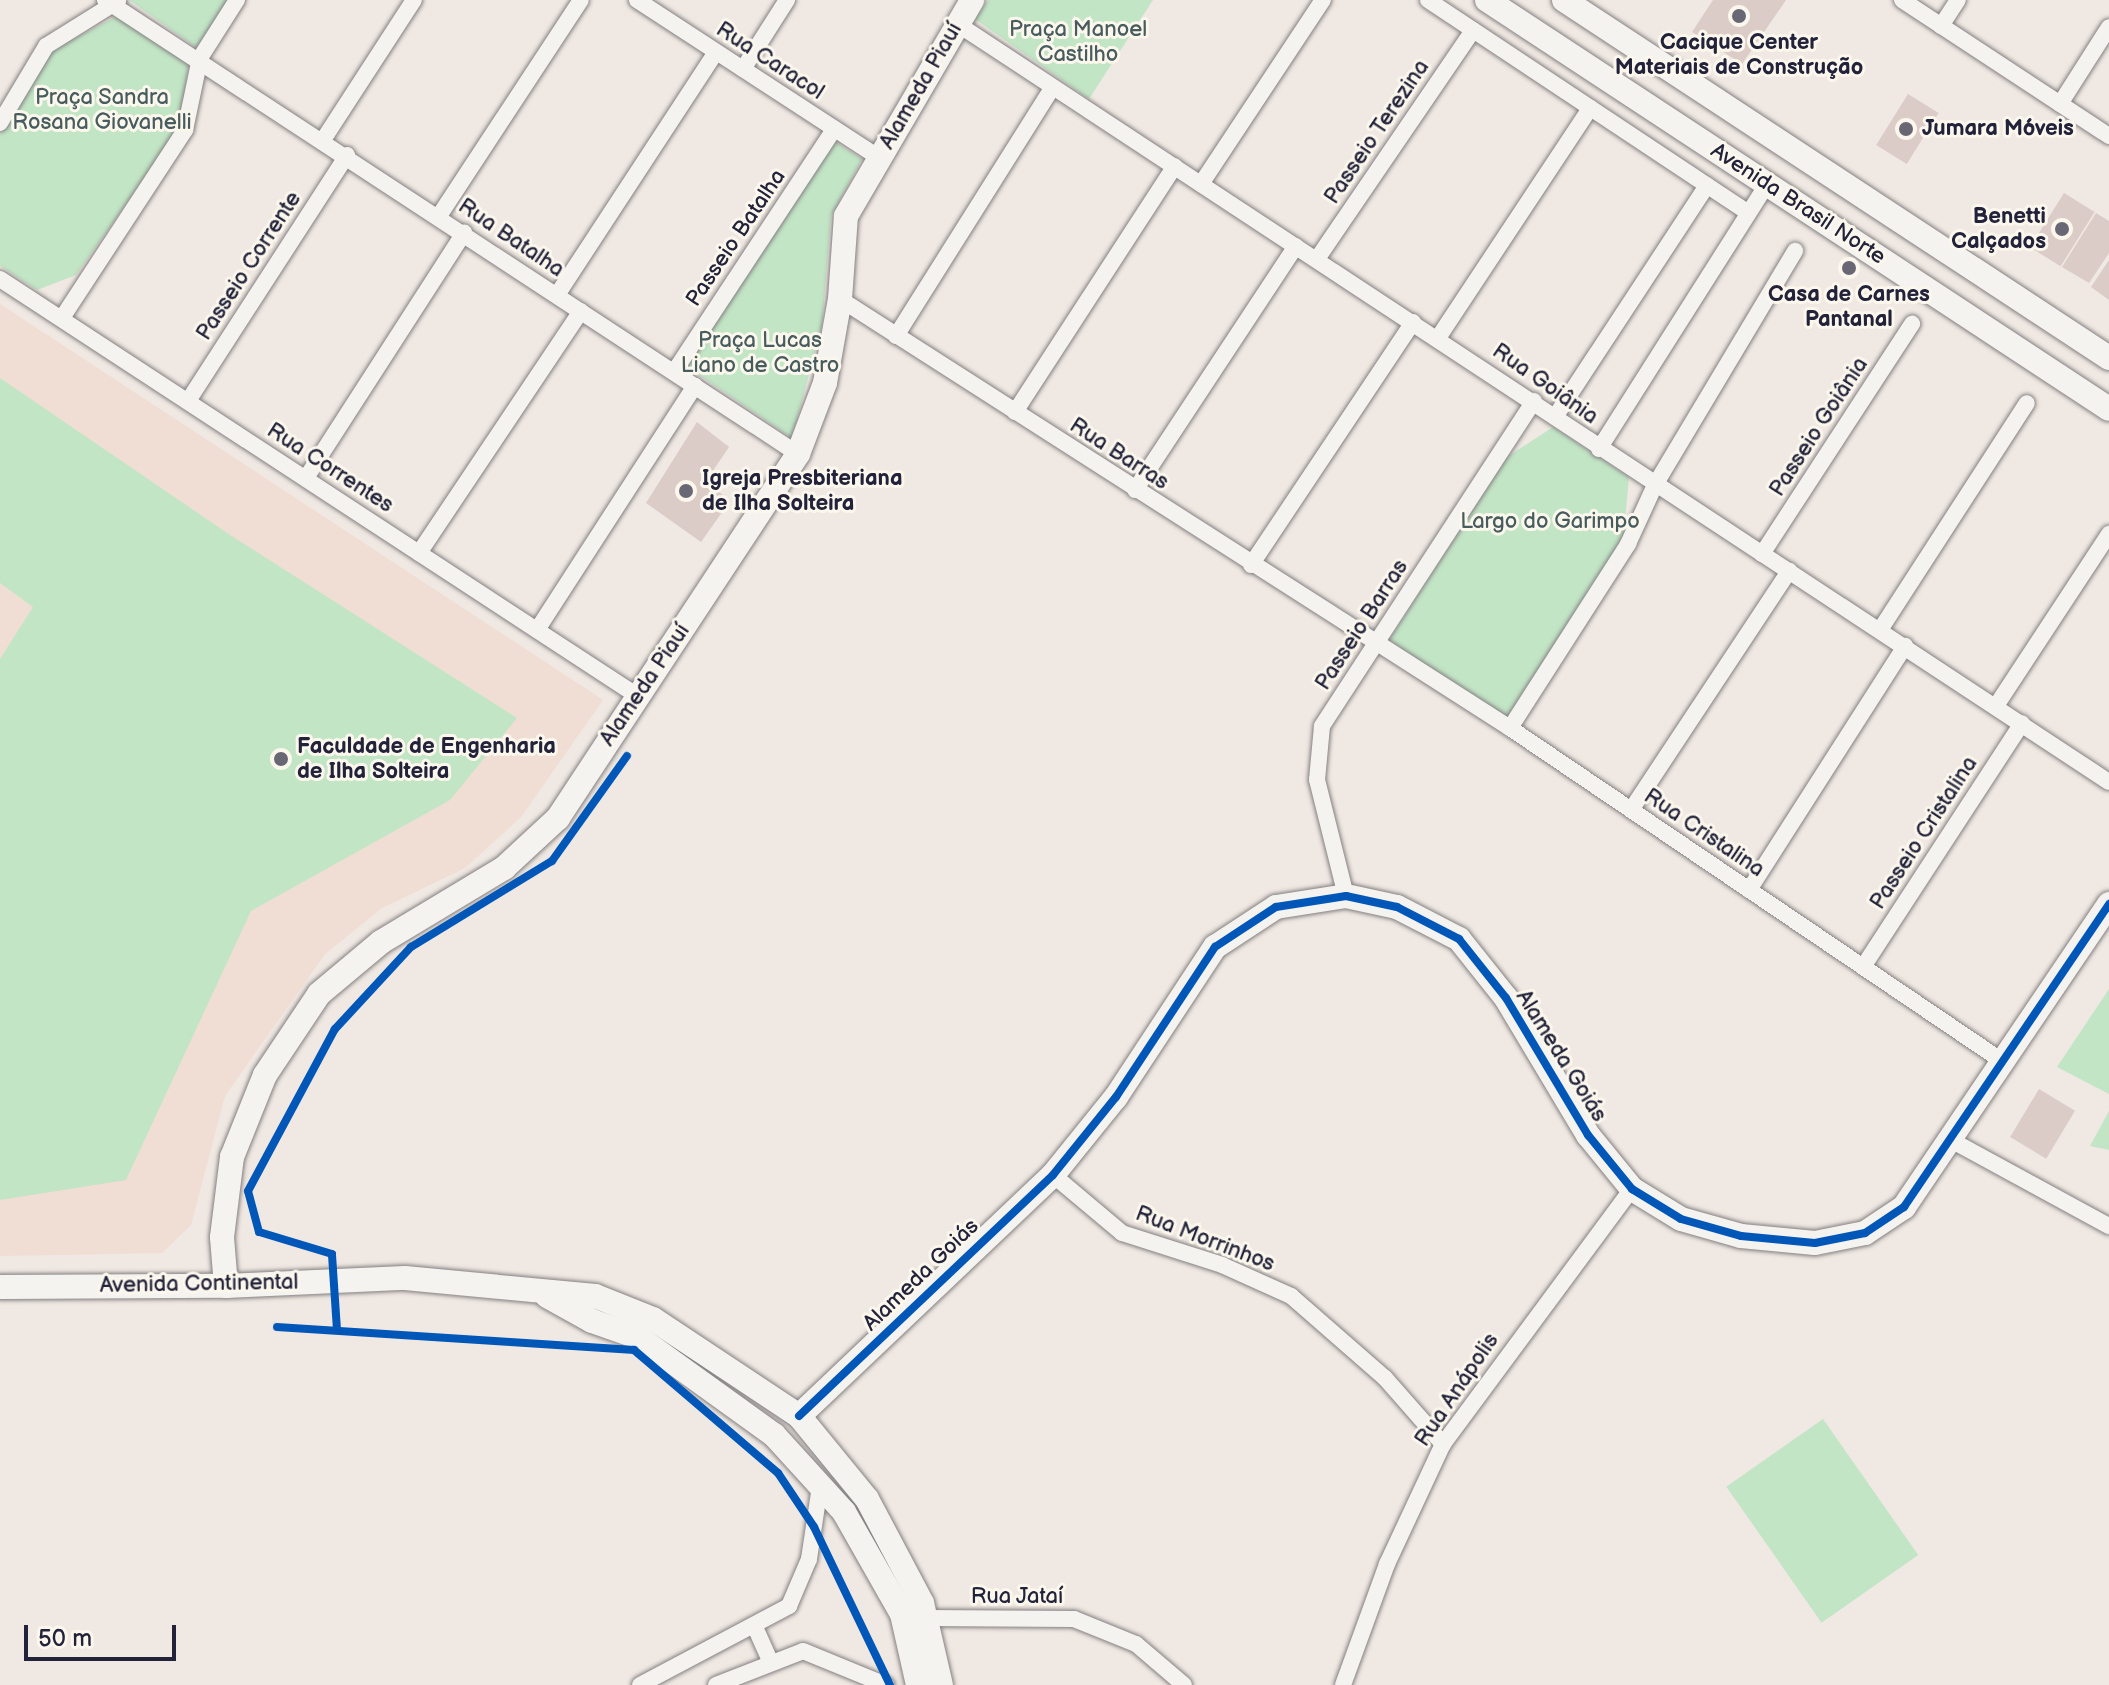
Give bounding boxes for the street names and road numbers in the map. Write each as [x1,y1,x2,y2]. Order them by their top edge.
street label: Rua Caracol [711,16,829,106]
street label: Alameda Piauí [874,18,968,154]
street label: Passeio Terezina [1319,55,1435,209]
street label: Avenida Brasil Norte [1706,138,1890,270]
street label: Passeio Batalha [680,165,792,311]
street label: Passeio Corrente [191,187,307,345]
street label: Rua Batalha [453,193,569,283]
street label: Rua Goiânia [1487,338,1603,430]
street label: Passeio Goiânia [1764,353,1874,501]
street label: Rua Barras [1065,412,1173,496]
street label: Rua Correntes [262,417,398,519]
street label: Passeio Barras [1310,555,1414,695]
street label: Alameda Piauí [594,619,696,751]
street label: Passeio Cristalina [1865,752,1983,914]
street label: Rua Cristalina [1639,783,1769,883]
street label: Alameda Goiás [1510,985,1612,1127]
street label: Rua Morrinhos [1132,1200,1278,1278]
street label: Alameda Goiás [858,1213,984,1337]
street label: Avenida Continental [100,1269,298,1299]
street label: Rua Anápolis [1409,1328,1505,1452]
street label: Rua Jataí [970,1584,1064,1610]

